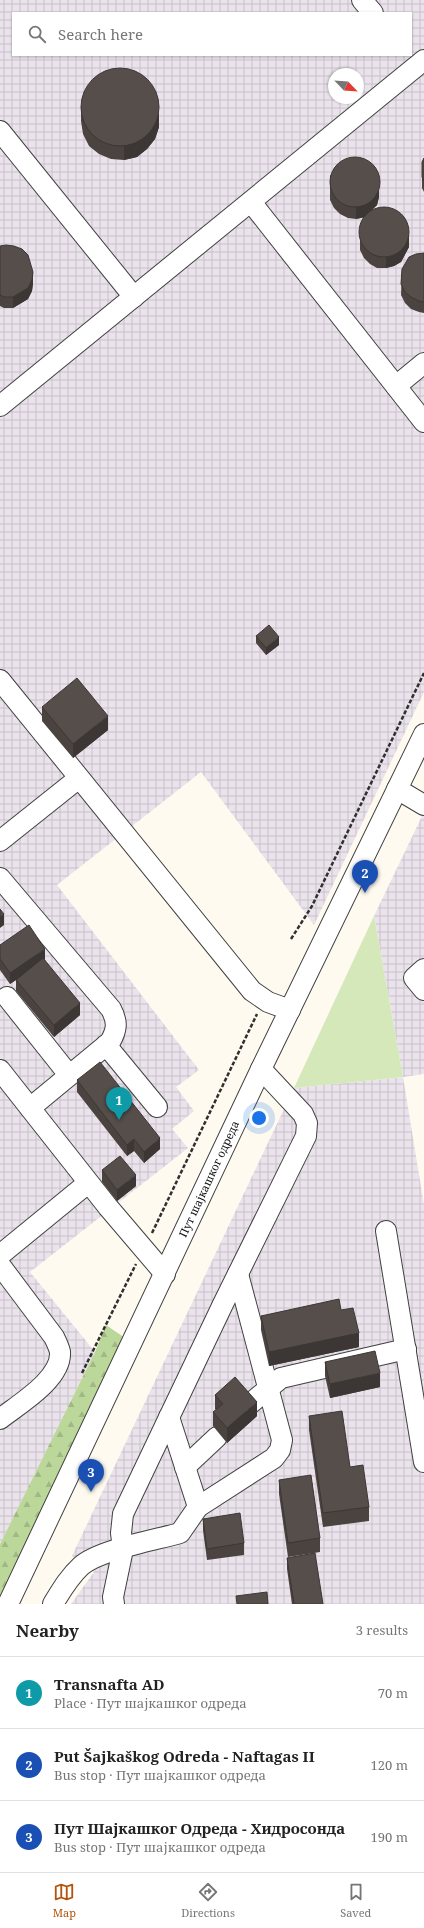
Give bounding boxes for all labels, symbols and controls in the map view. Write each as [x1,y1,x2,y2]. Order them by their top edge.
search box [12,12,412,56]
icon: search [26,23,48,45]
text: Search here [58,24,143,44]
north arrow [328,68,364,104]
pin: 2 [352,860,378,893]
pin: 1 [106,1087,132,1120]
your location [249,1108,269,1128]
street label: Пут шајкашког одреда [175,1118,242,1240]
pin: 3 [78,1459,104,1492]
text: Nearby [16,1619,79,1642]
text: 3 results [356,1621,408,1639]
text: Transnafta AD [54,1674,164,1694]
text: 1 [25,1684,33,1702]
text: 70 m [378,1684,408,1702]
text: Place · Пут шајкашког одреда [54,1694,247,1712]
text: Put Šajkaškog Odreda - Naftagas II [54,1746,315,1766]
text: 2 [25,1756,33,1774]
text: 120 m [371,1756,408,1774]
text: Bus stop · Пут шајкашког одреда [54,1766,266,1784]
text: Пут Шајкашког Одреда - Хидросонда [54,1818,345,1838]
text: 3 [25,1828,33,1846]
text: 190 m [371,1828,408,1846]
text: Bus stop · Пут шајкашког одреда [54,1838,266,1856]
tab: Map [53,1881,76,1920]
tab: Directions [181,1881,235,1920]
tab: Saved [340,1881,371,1920]

